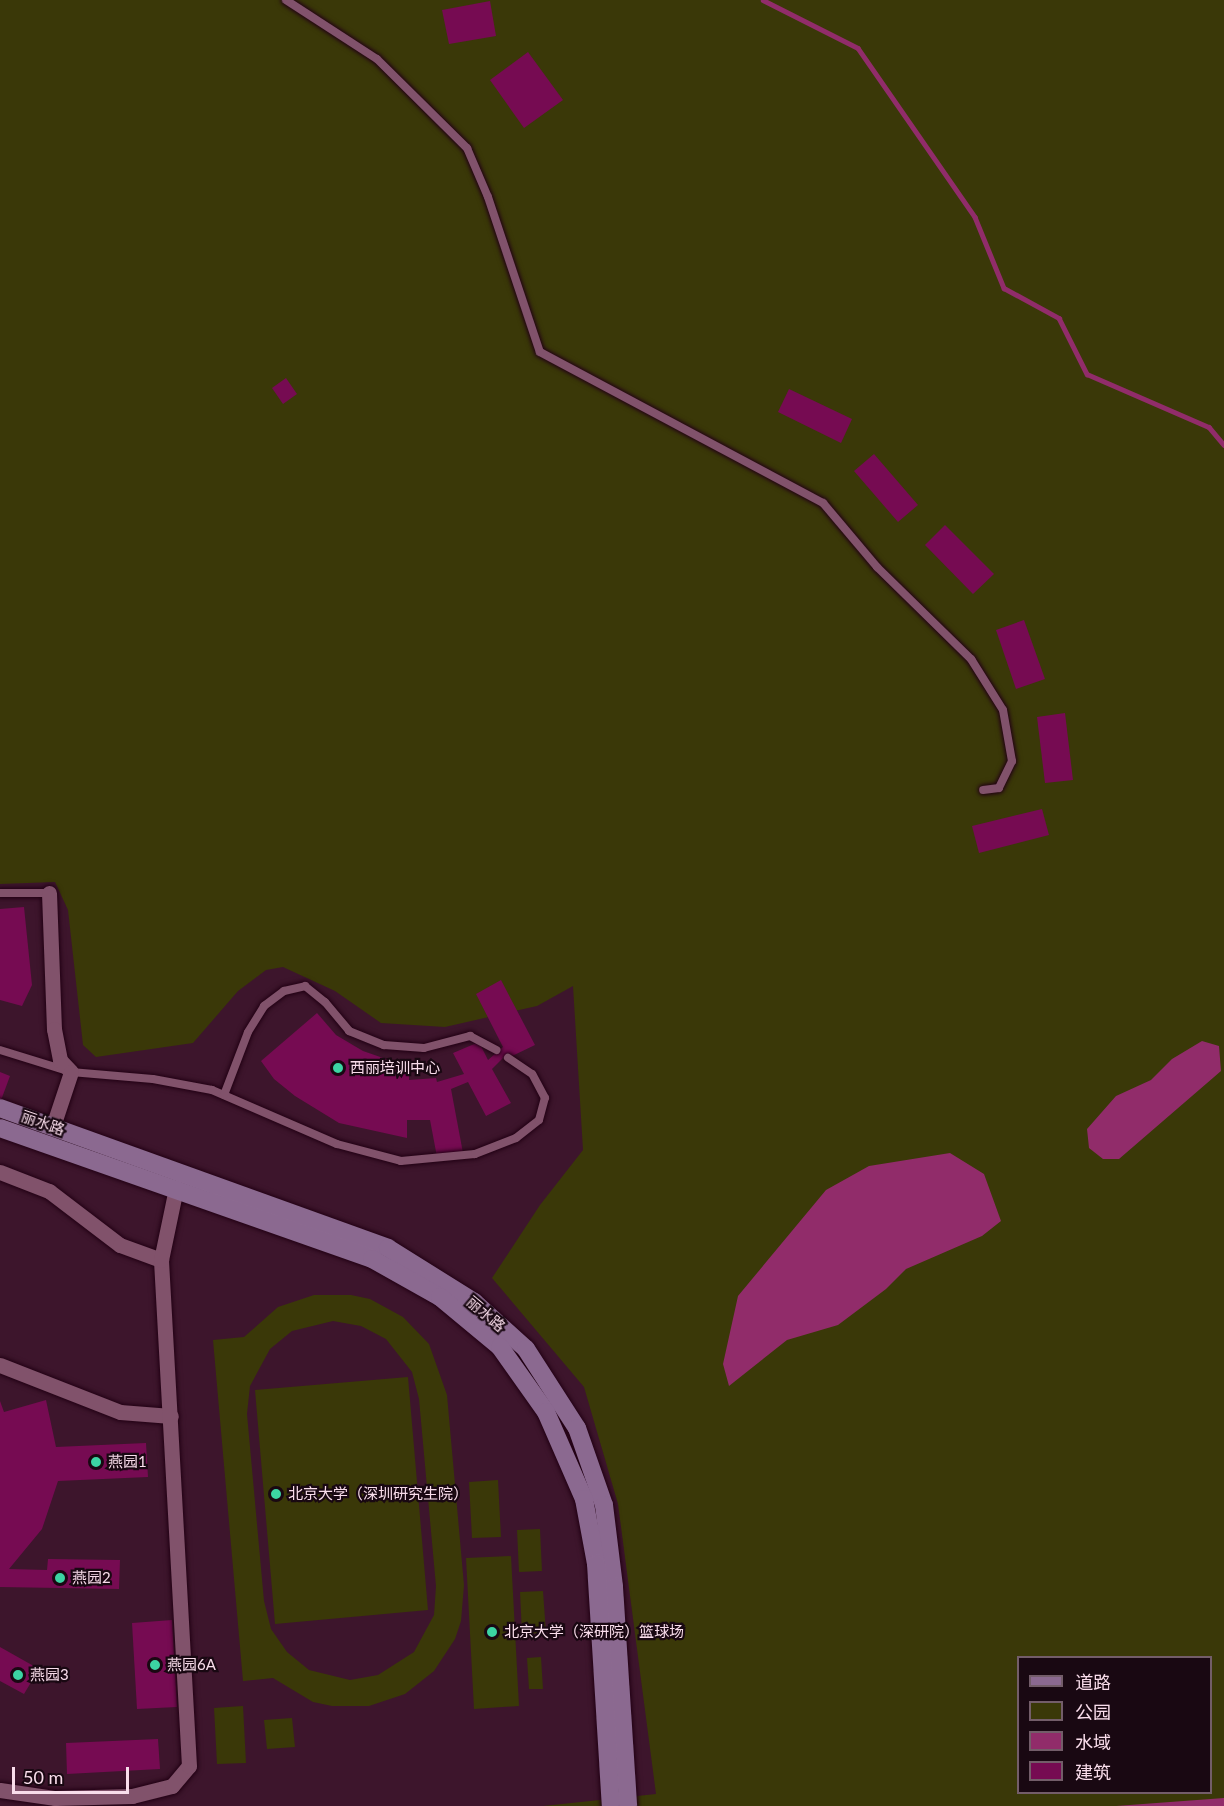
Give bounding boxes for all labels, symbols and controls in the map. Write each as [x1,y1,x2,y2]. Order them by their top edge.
place label: 西丽培训中心 [350,1059,440,1077]
marker: 西丽培训中心 [331,1061,345,1075]
street label: 丽水路 [19,1107,67,1139]
street label: 丽水路 [463,1293,509,1335]
place label: 燕园1 [108,1453,147,1471]
marker: 燕园1 [89,1455,103,1469]
place label: 北京大学（深圳研究生院） [288,1485,468,1503]
marker: 北京大学（深圳研究生院） [269,1487,283,1501]
place label: 燕园2 [72,1569,111,1587]
marker: 燕园2 [53,1571,67,1585]
place label: 北京大学（深研院）篮球场 [504,1623,684,1641]
marker: 北京大学（深研院）篮球场 [485,1625,499,1639]
place label: 燕园6A [167,1656,216,1674]
legend [1017,1656,1212,1794]
marker: 燕园6A [148,1658,162,1672]
place label: 燕园3 [30,1666,69,1684]
marker: 燕园3 [11,1668,25,1682]
text: 道路 [1075,1671,1111,1693]
text: 公园 [1075,1701,1111,1723]
text: 水域 [1075,1731,1111,1753]
scale bar [15,1755,132,1793]
text: 建筑 [1075,1761,1111,1783]
text: 50 m [23,1766,63,1788]

